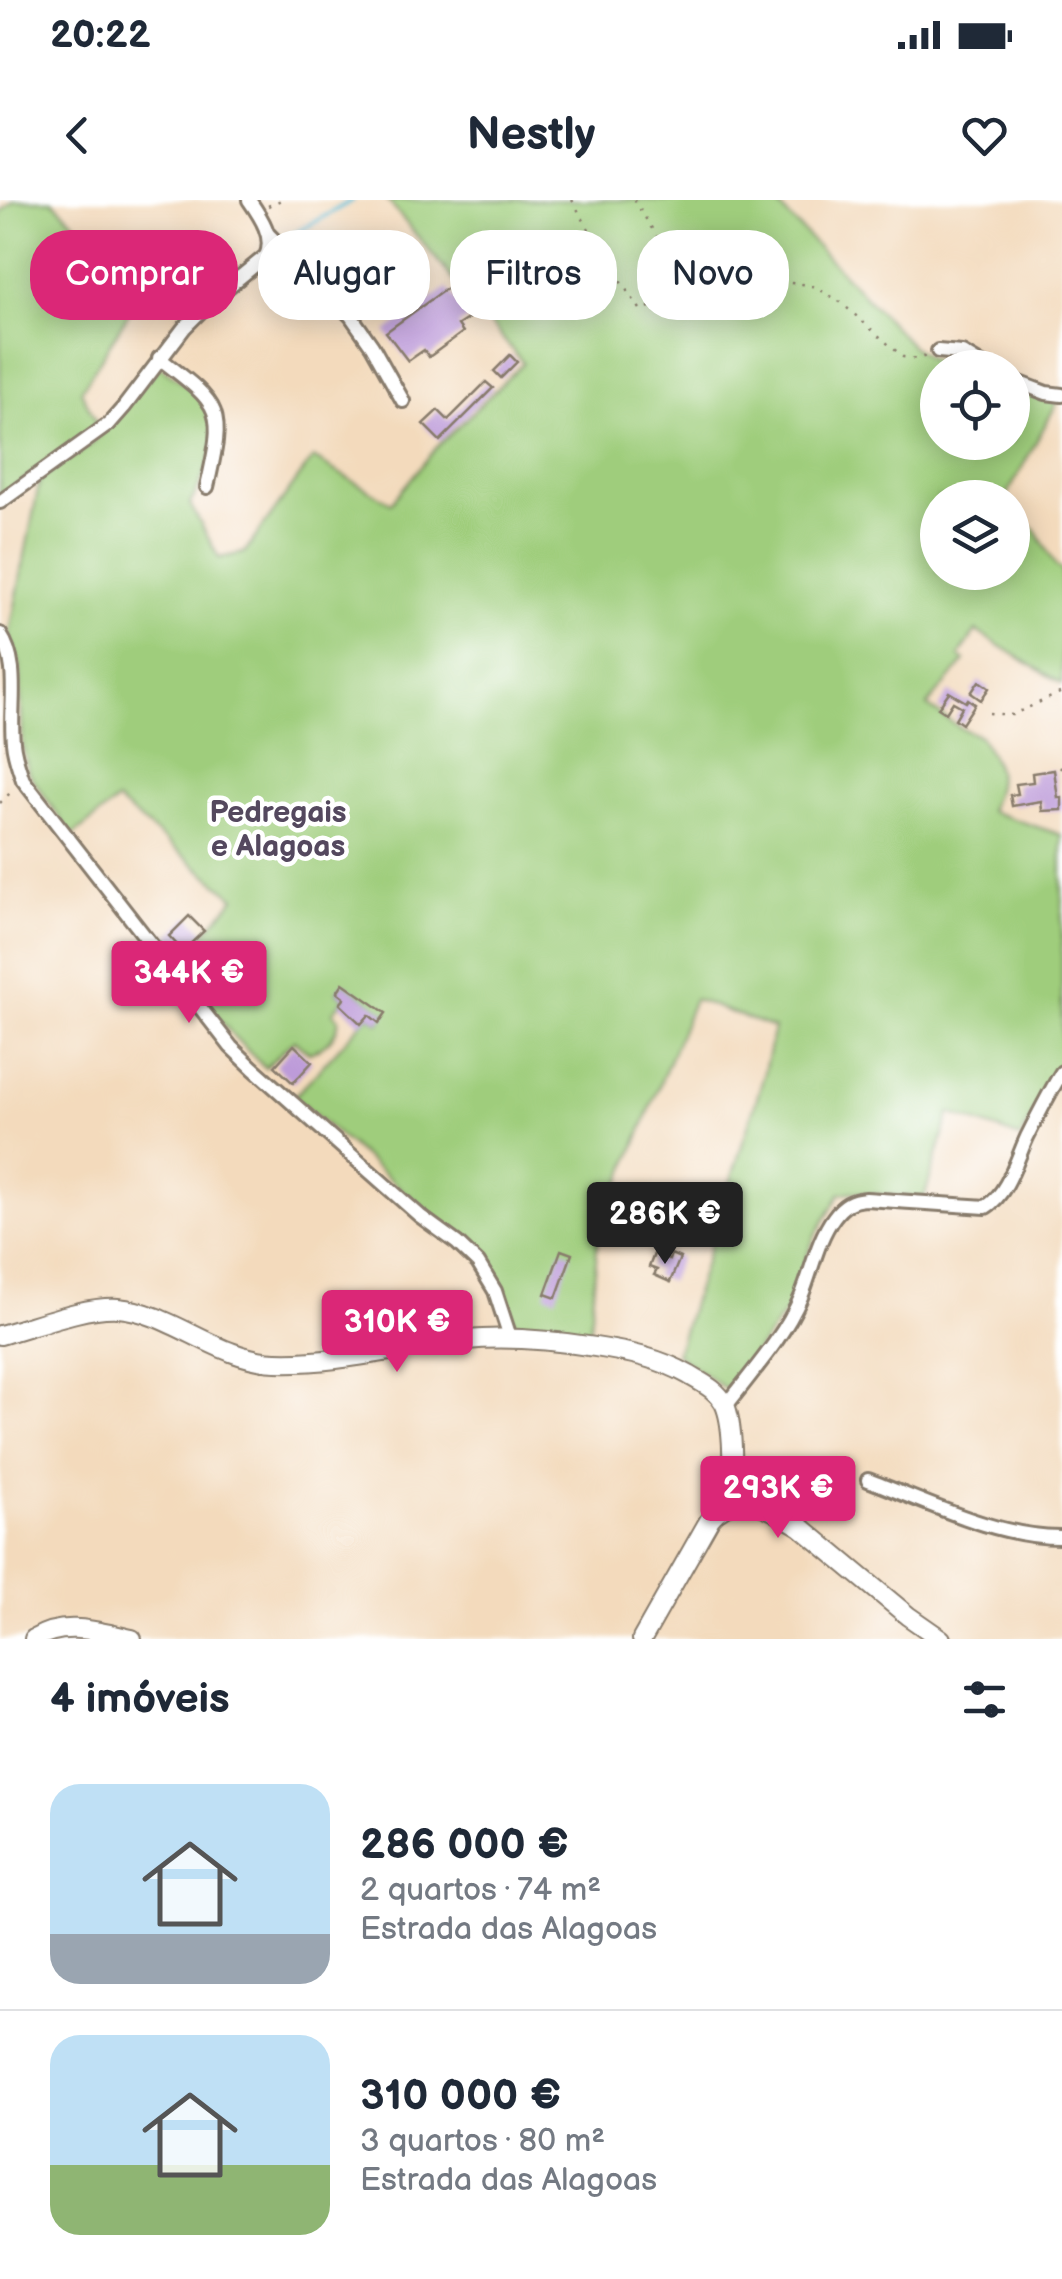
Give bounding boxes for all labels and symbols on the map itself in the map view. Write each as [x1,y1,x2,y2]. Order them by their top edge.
district label: Pedregais e Alagoas [209,795,347,865]
pin: 344K € [108,941,270,1026]
pin: 286K € [584,1182,746,1267]
pin: 310K € [316,1290,478,1375]
pin: 293K € [697,1456,859,1541]

